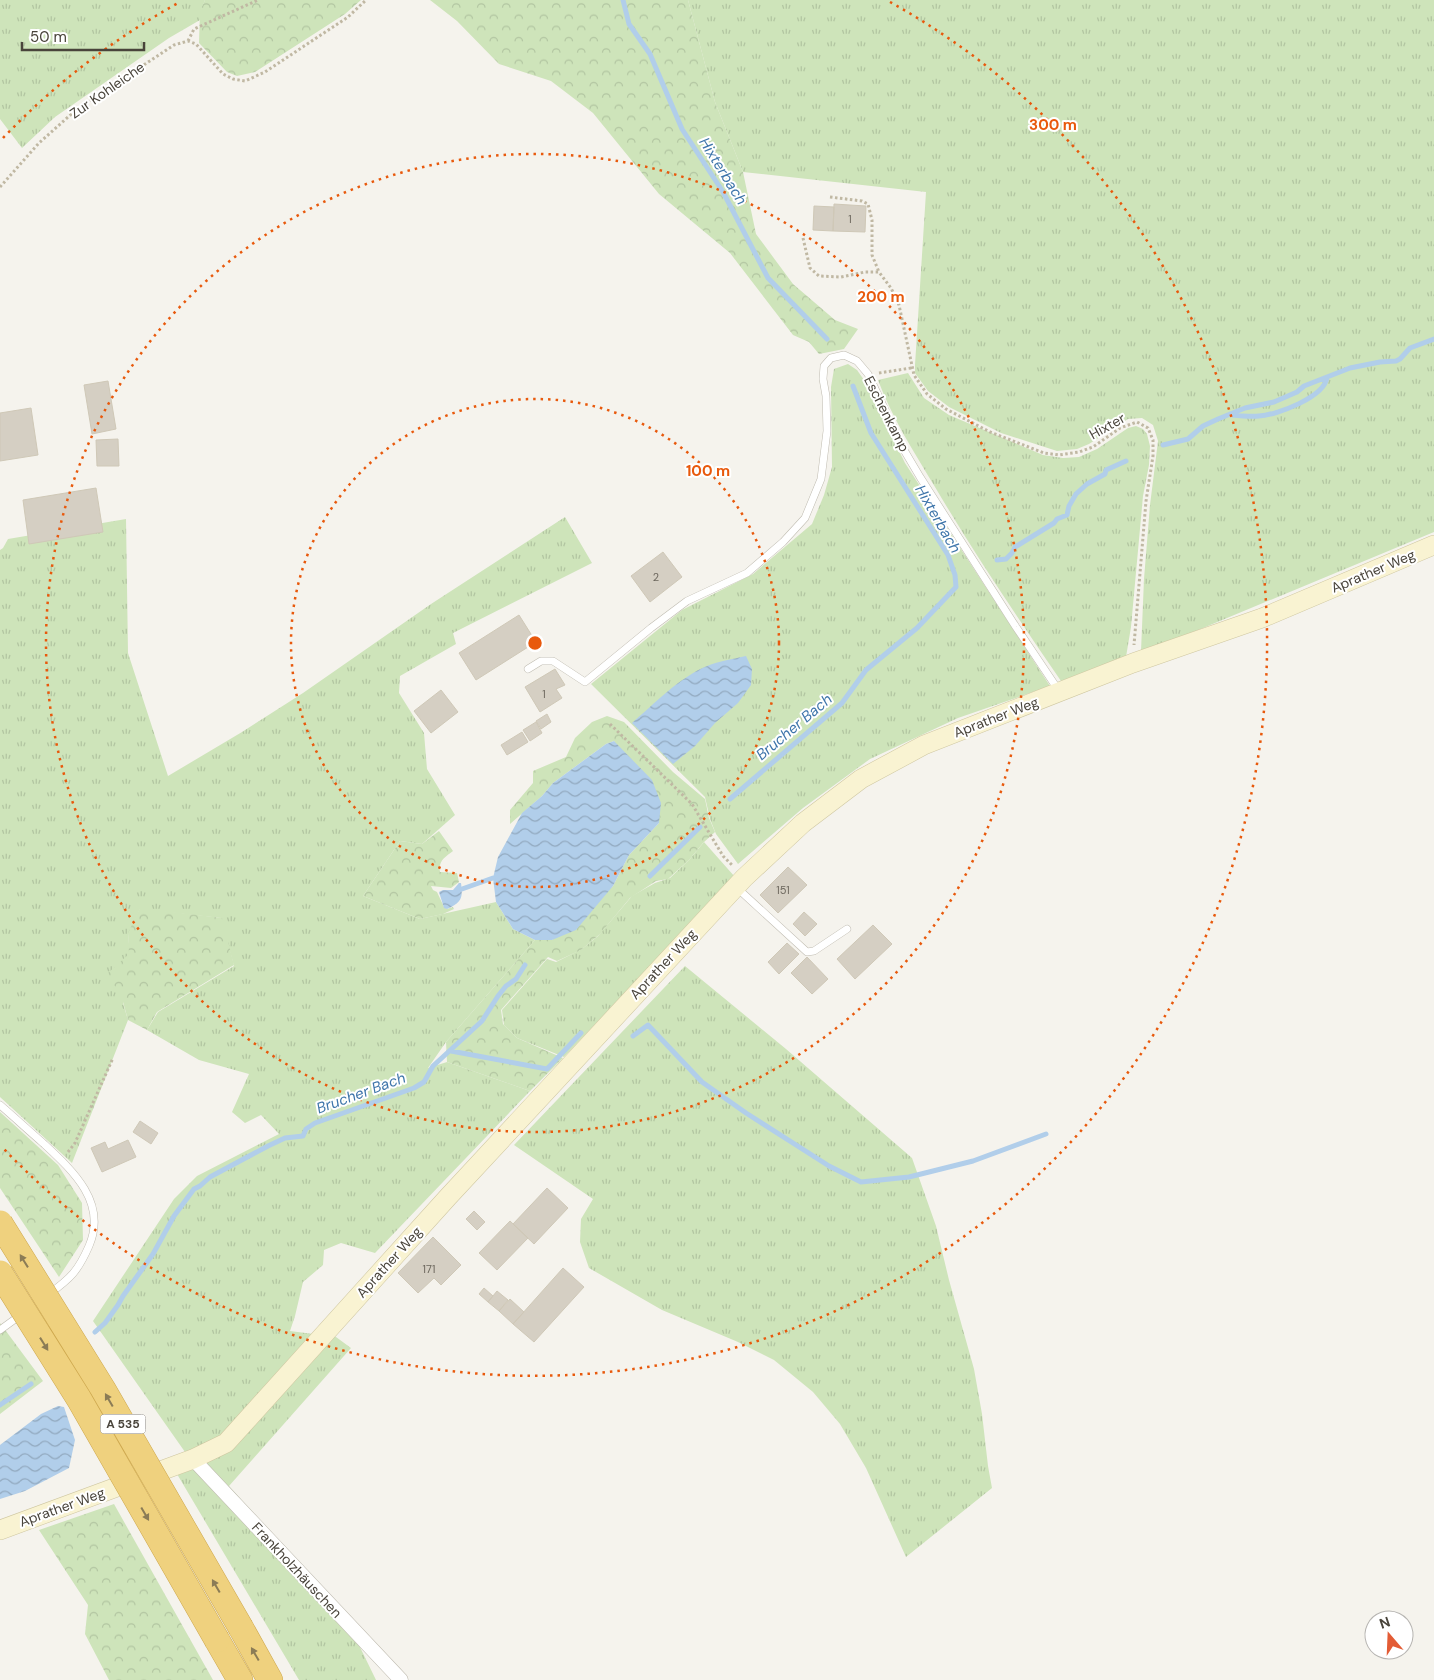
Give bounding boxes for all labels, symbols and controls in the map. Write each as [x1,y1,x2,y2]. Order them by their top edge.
scale bar [22,20,145,52]
text: 50 m [30,27,67,47]
street label: Zur Kohleiche [66,58,148,122]
text: 300 m [1029,115,1077,135]
water label: Hixterbach [694,134,752,209]
house number: 1 [848,212,852,226]
text: 200 m [857,287,905,307]
street label: Eschenkamp [860,373,914,455]
street label: Hixter [1086,409,1128,443]
text: 100 m [686,461,730,481]
water label: Hixterbach [910,481,966,557]
street label: Aprather Weg [1328,545,1418,597]
house number: 2 [653,570,659,584]
centre of rings [526,634,544,652]
house number: 1 [542,687,546,701]
water label: Brucher Bach [752,689,836,765]
street label: Aprather Weg [951,692,1041,741]
house number: 151 [776,883,790,897]
street label: Aprather Weg [626,925,700,1003]
water label: Brucher Bach [314,1068,409,1118]
street label: Aprather Weg [352,1223,426,1301]
one-way arrow [19,1255,28,1268]
house number: 171 [423,1262,435,1276]
one-way arrow [40,1338,49,1351]
one-way arrow [105,1392,113,1407]
road number: A 535 [100,1415,146,1434]
street label: Aprather Weg [17,1483,107,1531]
one-way arrow [141,1507,149,1522]
street label: Frankholzhäuschen [248,1519,346,1621]
one-way arrow [212,1579,221,1592]
north arrow [1364,1610,1414,1660]
text: N [1377,1613,1393,1633]
one-way arrow [251,1647,260,1661]

